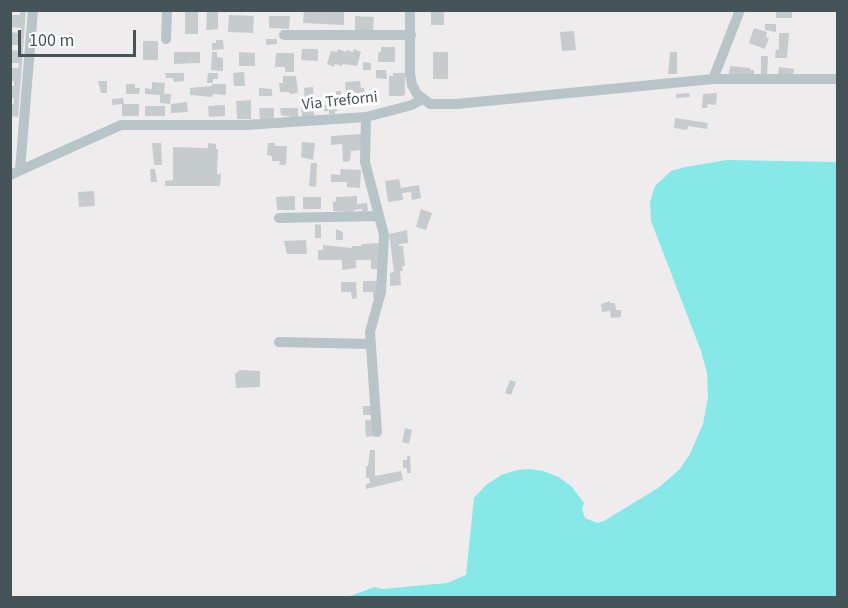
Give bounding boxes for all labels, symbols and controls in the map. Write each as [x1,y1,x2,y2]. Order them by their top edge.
scale bar [21,18,140,56]
text: 100 m [29,28,74,53]
street label: Via Treforni [301,88,379,116]

